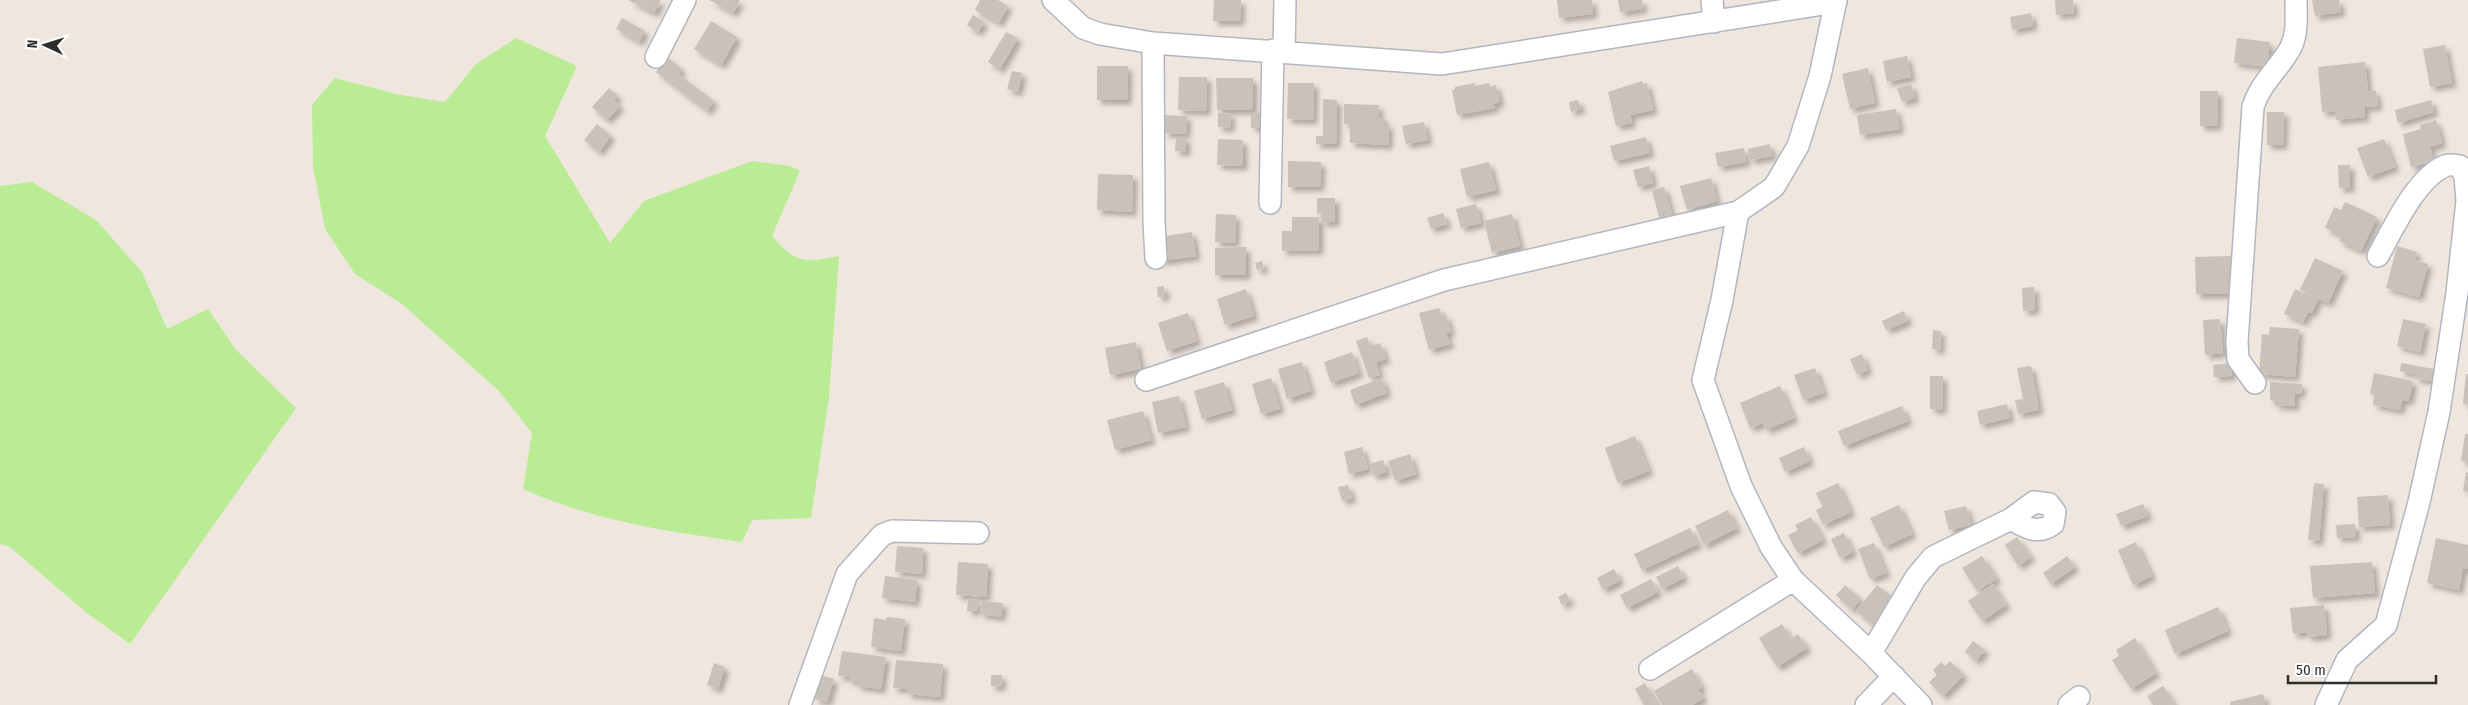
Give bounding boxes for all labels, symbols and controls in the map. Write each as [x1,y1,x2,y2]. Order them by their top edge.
north arrow [20,20,70,70]
text: N [24,39,41,49]
scale bar [2288,652,2436,684]
text: 50 m [2296,661,2326,679]

